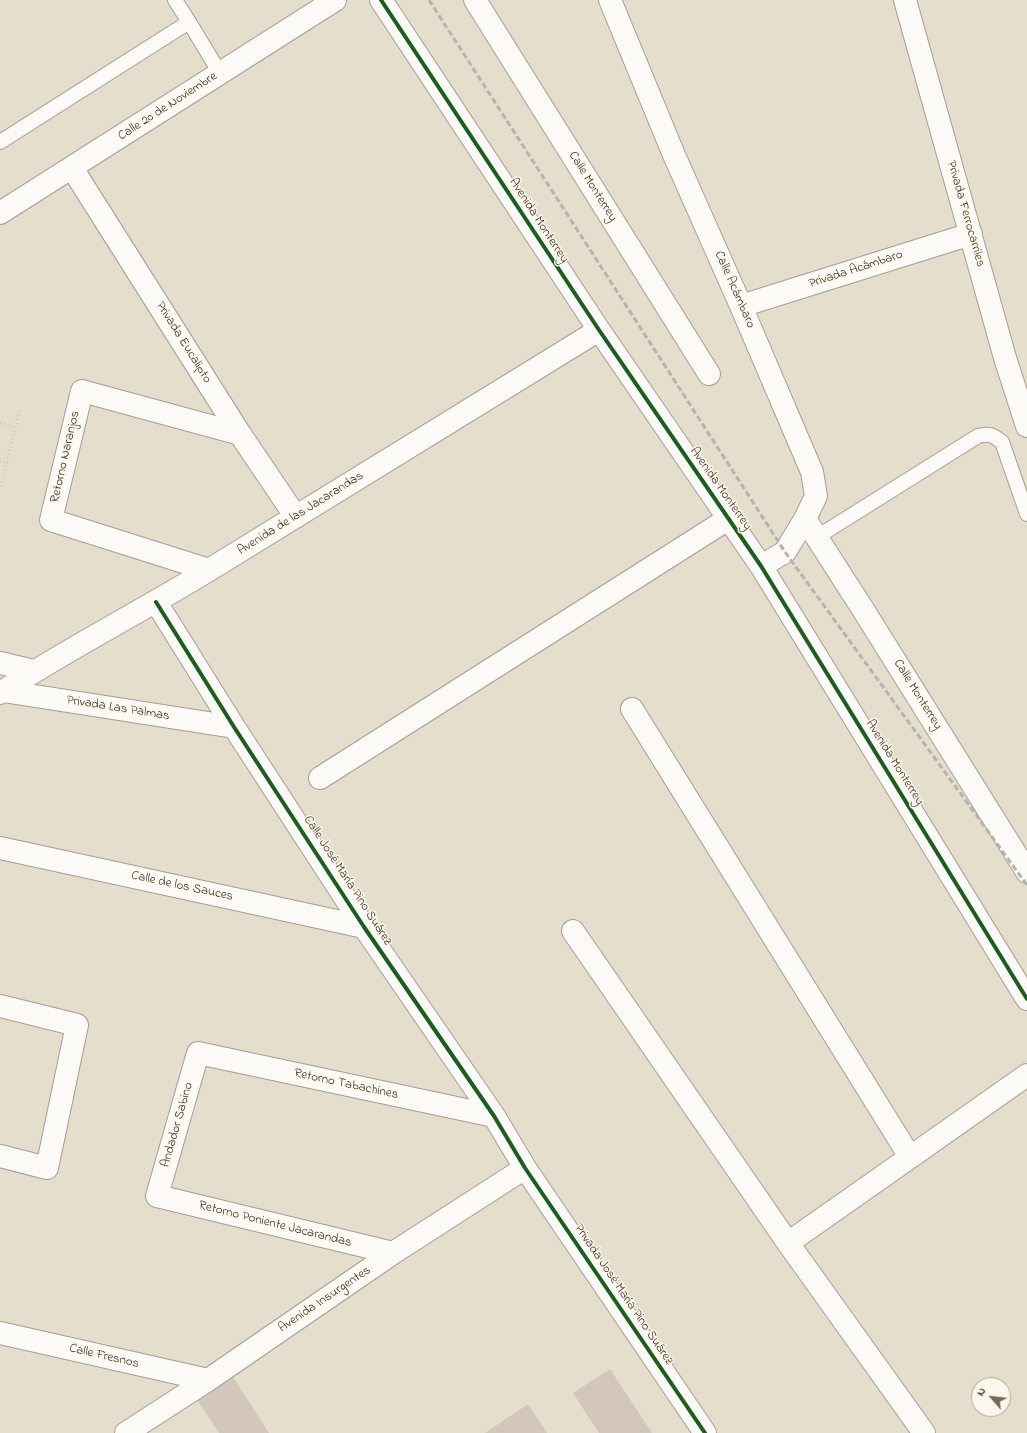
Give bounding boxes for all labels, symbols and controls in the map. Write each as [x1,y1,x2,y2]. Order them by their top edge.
street label: Calle 20 de Noviembre [116,69,220,145]
street label: Calle Monterrey [564,149,620,225]
street label: Privada Ferrocarriles [942,159,988,269]
street label: Avenida Monterrey [505,176,571,266]
street label: Privada Acámbaro [807,247,905,293]
street label: Calle Acámbaro [710,249,758,331]
street label: Privada Eucalipto [152,299,214,387]
street label: Retorno Naranjos [48,410,84,504]
street label: Avenida Monterrey [686,444,754,534]
street label: Avenida de las Jacarandas [235,469,367,559]
street label: Calle Monterrey [889,657,945,733]
street label: Privada Las Palmas [65,693,171,725]
street label: Avenida Monterrey [861,717,927,809]
street label: Calle José María Pino Suárez [299,813,395,949]
street label: Calle de los Sauces [130,869,234,905]
street label: Retorno Tabachines [292,1066,400,1104]
street label: Andador Sabino [158,1081,198,1169]
street label: Retorno Poniente Jacarandas [197,1198,353,1252]
street label: Privada José María Pino Suárez [570,1222,676,1368]
street label: Avenida Insurgentes [276,1263,374,1337]
street label: Calle Fresnos [68,1341,140,1373]
north arrow [971,1377,1011,1417]
text: N [972,1385,990,1399]

